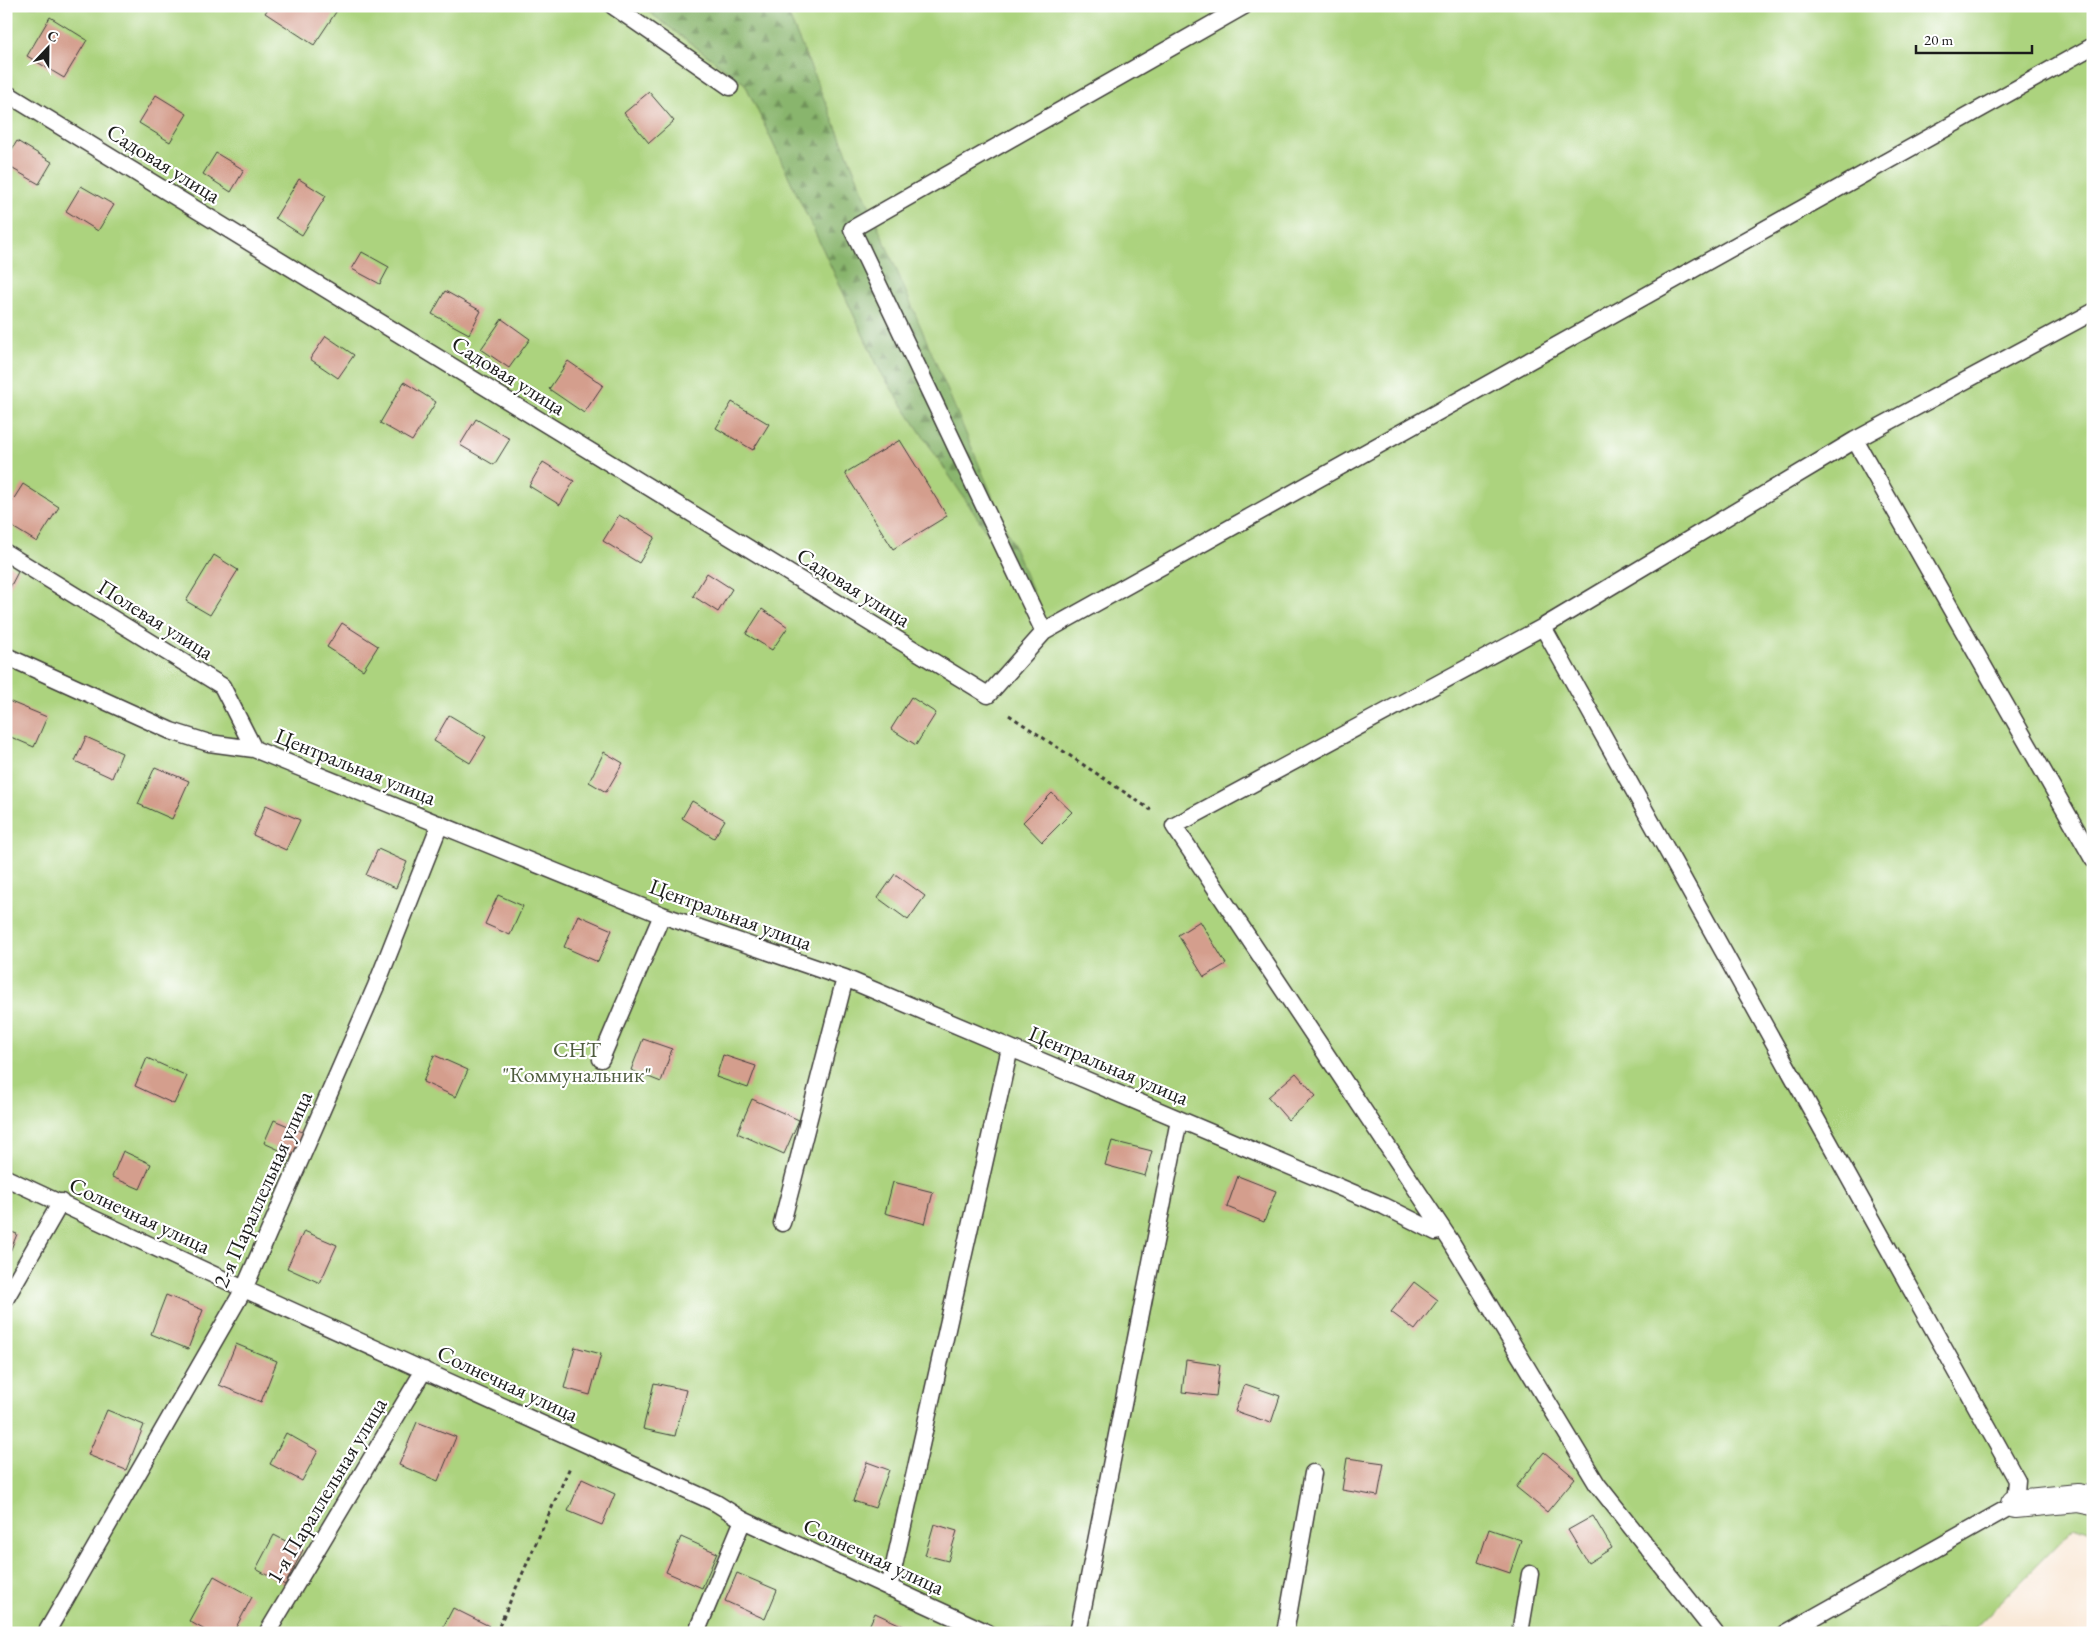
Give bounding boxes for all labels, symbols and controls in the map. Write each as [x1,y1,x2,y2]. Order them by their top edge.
north arrow [22,22,72,72]
scale bar [1916,22,2033,54]
text: С [45,26,61,46]
text: 20 m [1924,30,1953,49]
street label: Садовая улица [101,117,226,210]
street label: Садовая улица [446,329,571,422]
street label: Садовая улица [791,541,916,634]
street label: Полевая улица [92,572,219,667]
street label: Центральная улица [271,721,441,812]
street label: Центральная улица [646,872,816,957]
street label: Центральная улица [1024,1019,1193,1112]
park label: СНТ "Коммунальник" [502,1035,652,1089]
street label: 2-я Параллельная улица [206,1086,319,1292]
street label: Солнечная улица [65,1170,215,1261]
street label: Солнечная улица [433,1338,583,1429]
street label: 1-я Параллельная улица [259,1392,394,1589]
street label: Солнечная улица [799,1511,949,1602]

